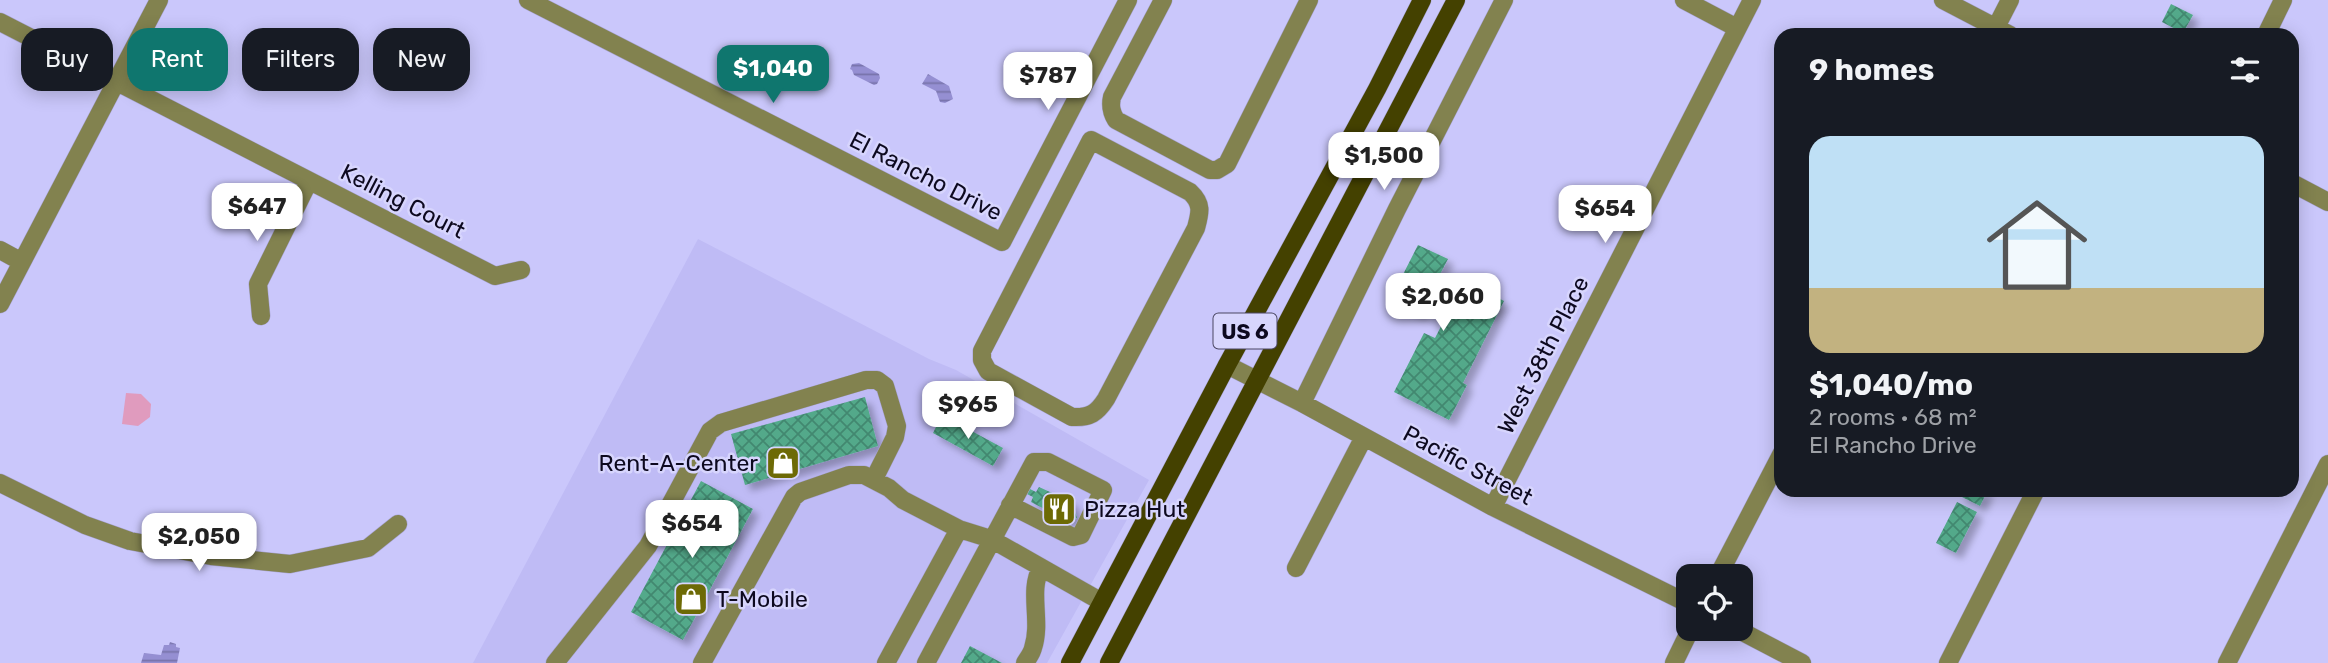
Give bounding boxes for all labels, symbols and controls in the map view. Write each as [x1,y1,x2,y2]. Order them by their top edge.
chip: Buy [21,28,113,91]
chip: Rent [127,28,228,91]
chip: Filters [242,28,359,91]
chip: New [373,28,470,91]
pin: $1,040 [716,46,830,105]
icon: filters [2226,51,2264,89]
pin: $787 [1007,52,1089,112]
text: 9 homes [1809,52,1934,88]
text: $1,040 [733,54,813,82]
text: $787 [1019,61,1077,89]
street label: El Rancho Drive [845,125,1007,227]
pin: $1,500 [1327,132,1441,192]
text: $1,500 [1344,141,1424,169]
street label: Kelling Court [336,158,470,244]
icon: home [1974,182,2100,308]
pin: $647 [216,184,298,243]
pin: $654 [1564,186,1646,245]
text: $647 [228,192,286,220]
text: $654 [1575,194,1635,222]
street label: West 38th Place [1491,272,1595,438]
pin: $2,060 [1386,274,1500,333]
text: $2,060 [1402,282,1484,310]
road number: US 6 [1214,314,1276,348]
text: $1,040/mo [1809,367,1973,403]
pin: $965 [927,382,1009,441]
text: $965 [938,390,998,418]
text: 2 rooms · 68 m² [1809,403,1977,431]
street label: Pacific Street [1398,419,1538,511]
text: El Rancho Drive [1809,431,1977,459]
shop icon: Rent-A-Center [764,444,802,482]
place label: Rent-A-Center [598,449,758,477]
restaurant icon: Pizza Hut [1040,490,1078,528]
place label: Pizza Hut [1084,495,1185,523]
pin: $654 [651,500,733,560]
text: $654 [662,509,722,537]
pin: $2,050 [142,514,256,573]
text: $2,050 [158,522,240,550]
map controls [1676,564,1753,641]
button: locate [1676,564,1753,641]
shop icon: T-Mobile [672,580,710,618]
place label: T-Mobile [716,585,808,613]

